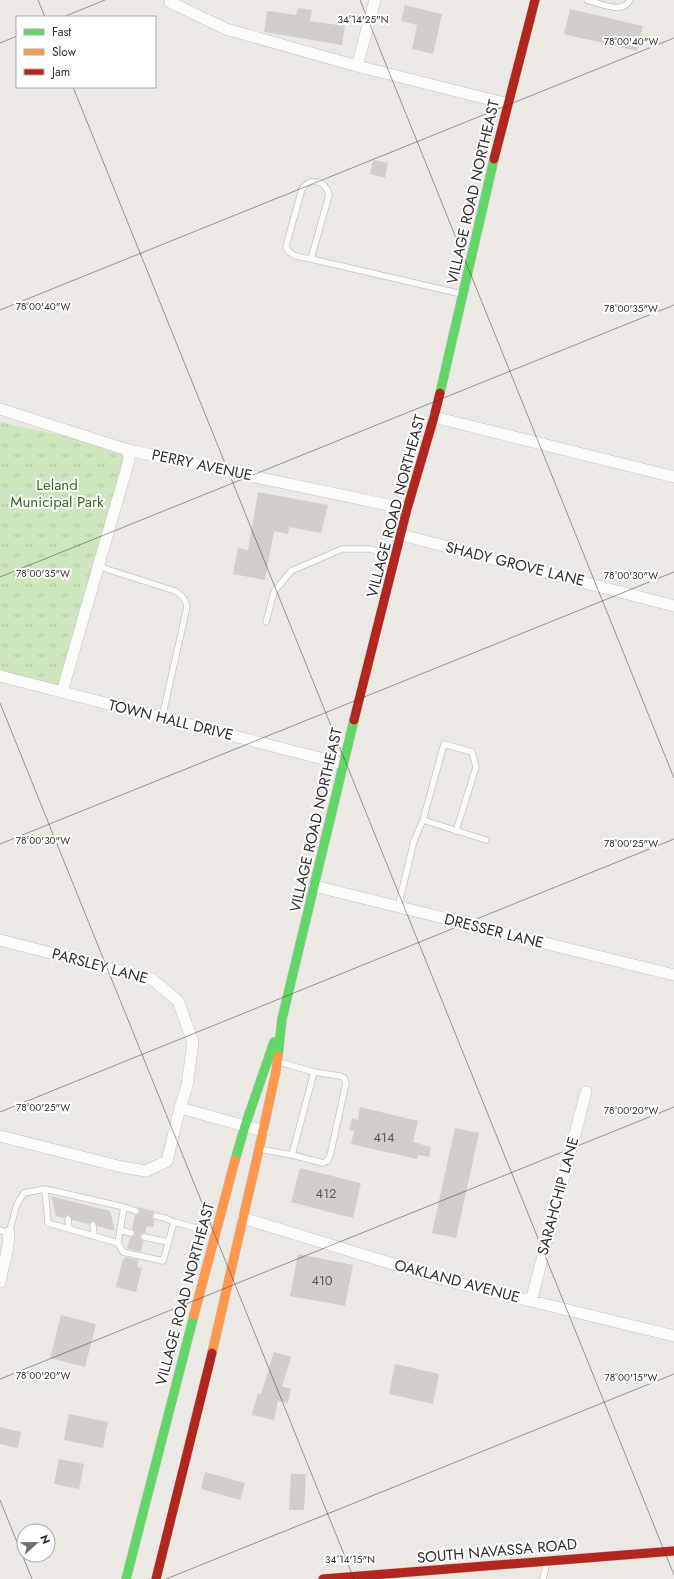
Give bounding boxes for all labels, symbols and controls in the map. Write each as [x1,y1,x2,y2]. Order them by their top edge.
text: 34°14'25"N [338,12,388,27]
legend [16,16,156,88]
text: Fast [52,23,71,41]
text: 78°00'40"W [604,34,658,49]
text: Slow [52,43,77,61]
text: Jam [50,63,70,81]
street label: VILLAGE ROAD NORTHEAST [441,98,505,286]
text: 78°00'40"W [16,299,70,314]
text: 78°00'35"W [604,301,658,316]
street label: VILLAGE ROAD NORTHEAST [361,412,431,600]
street label: PERRY AVENUE [150,444,254,486]
park label: Leland Municipal Park [10,474,104,513]
street label: SHADY GROVE LANE [443,536,587,592]
text: 78°00'35"W [16,566,70,581]
text: 78°00'30"W [604,568,658,583]
street label: TOWN HALL DRIVE [106,694,236,746]
street label: VILLAGE ROAD NORTHEAST [284,726,348,914]
text: 78°00'30"W [16,833,70,848]
text: 78°00'25"W [604,836,658,851]
street label: DRESSER LANE [442,908,546,954]
street label: PARSLEY LANE [50,943,150,989]
text: 78°00'25"W [16,1100,70,1115]
text: 78°00'20"W [604,1103,658,1118]
house number: 414 [373,1128,395,1147]
street label: SARAHCHIP LANE [532,1134,584,1258]
house number: 412 [316,1184,336,1203]
street label: VILLAGE ROAD NORTHEAST [150,1200,220,1388]
street label: OAKLAND AVENUE [392,1254,522,1308]
house number: 410 [311,1271,333,1290]
text: 78°00'20"W [16,1368,70,1383]
text: 78°00'15"W [604,1370,658,1385]
north arrow [16,1523,56,1563]
text: N [36,1532,54,1546]
street label: SOUTH NAVASSA ROAD [416,1533,578,1569]
text: 34°14'15"N [325,1552,375,1567]

